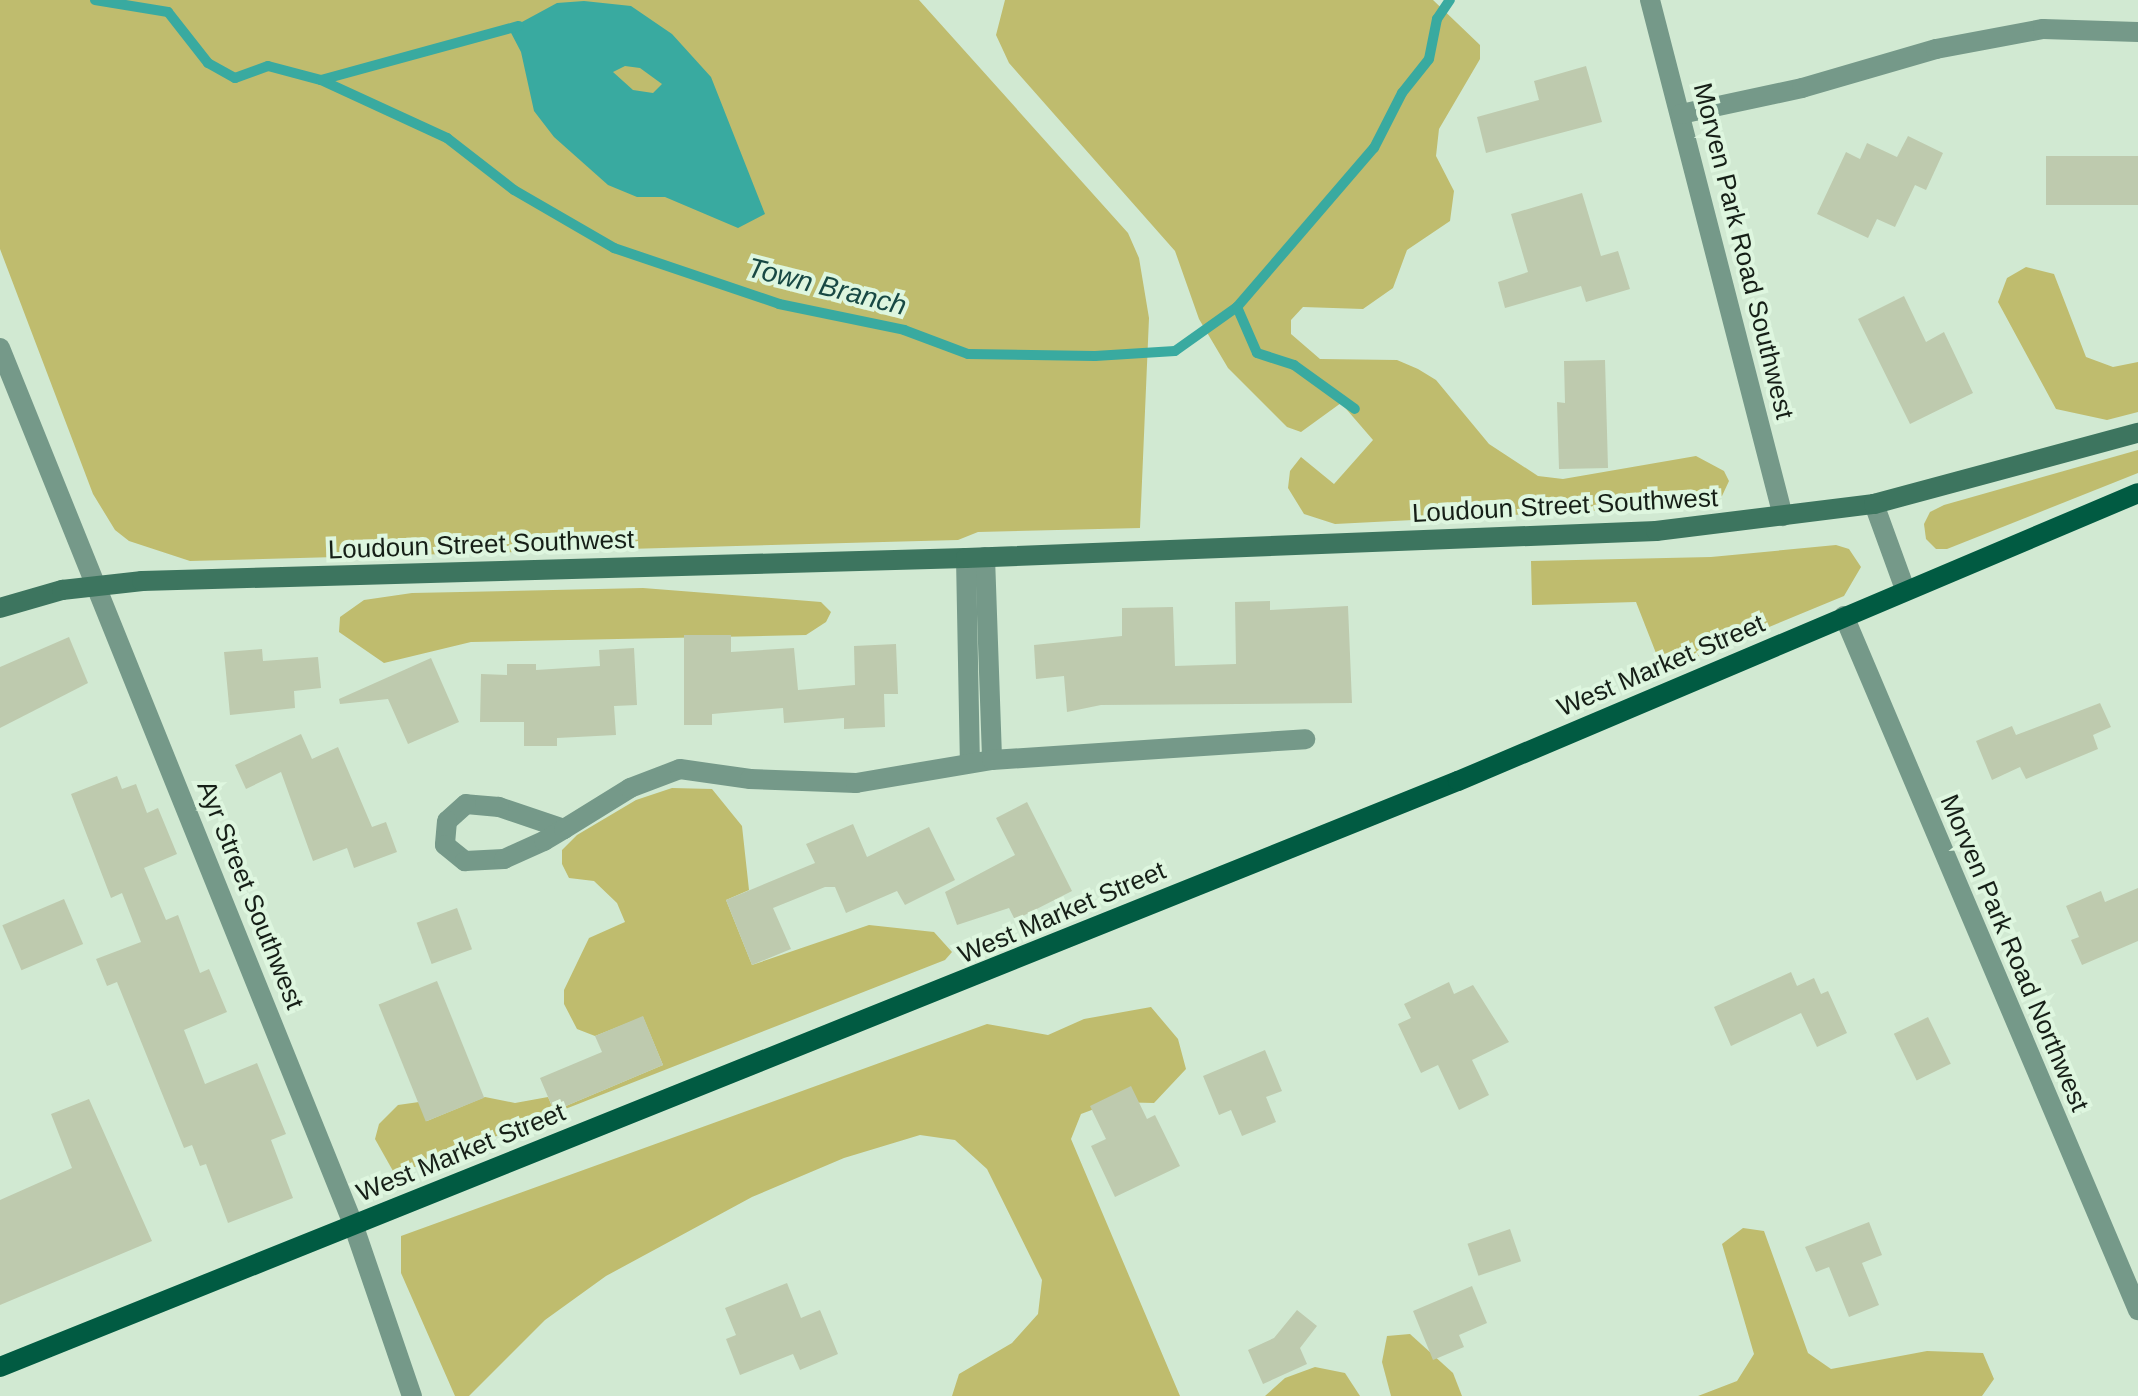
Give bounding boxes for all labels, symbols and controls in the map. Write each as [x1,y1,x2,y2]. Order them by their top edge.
street label: Morven Park Road Southwest [1686,80,1800,422]
water label: Town Branch [744,251,910,323]
street label: Loudoun Street Southwest [1411,482,1719,530]
street label: Loudoun Street Southwest [327,524,635,566]
street label: West Market Street [1553,608,1769,724]
street label: Ayr Street Southwest [190,776,310,1014]
street label: Morven Park Road Northwest [1933,790,2095,1116]
street label: West Market Street [954,855,1170,971]
street label: West Market Street [352,1097,570,1209]

